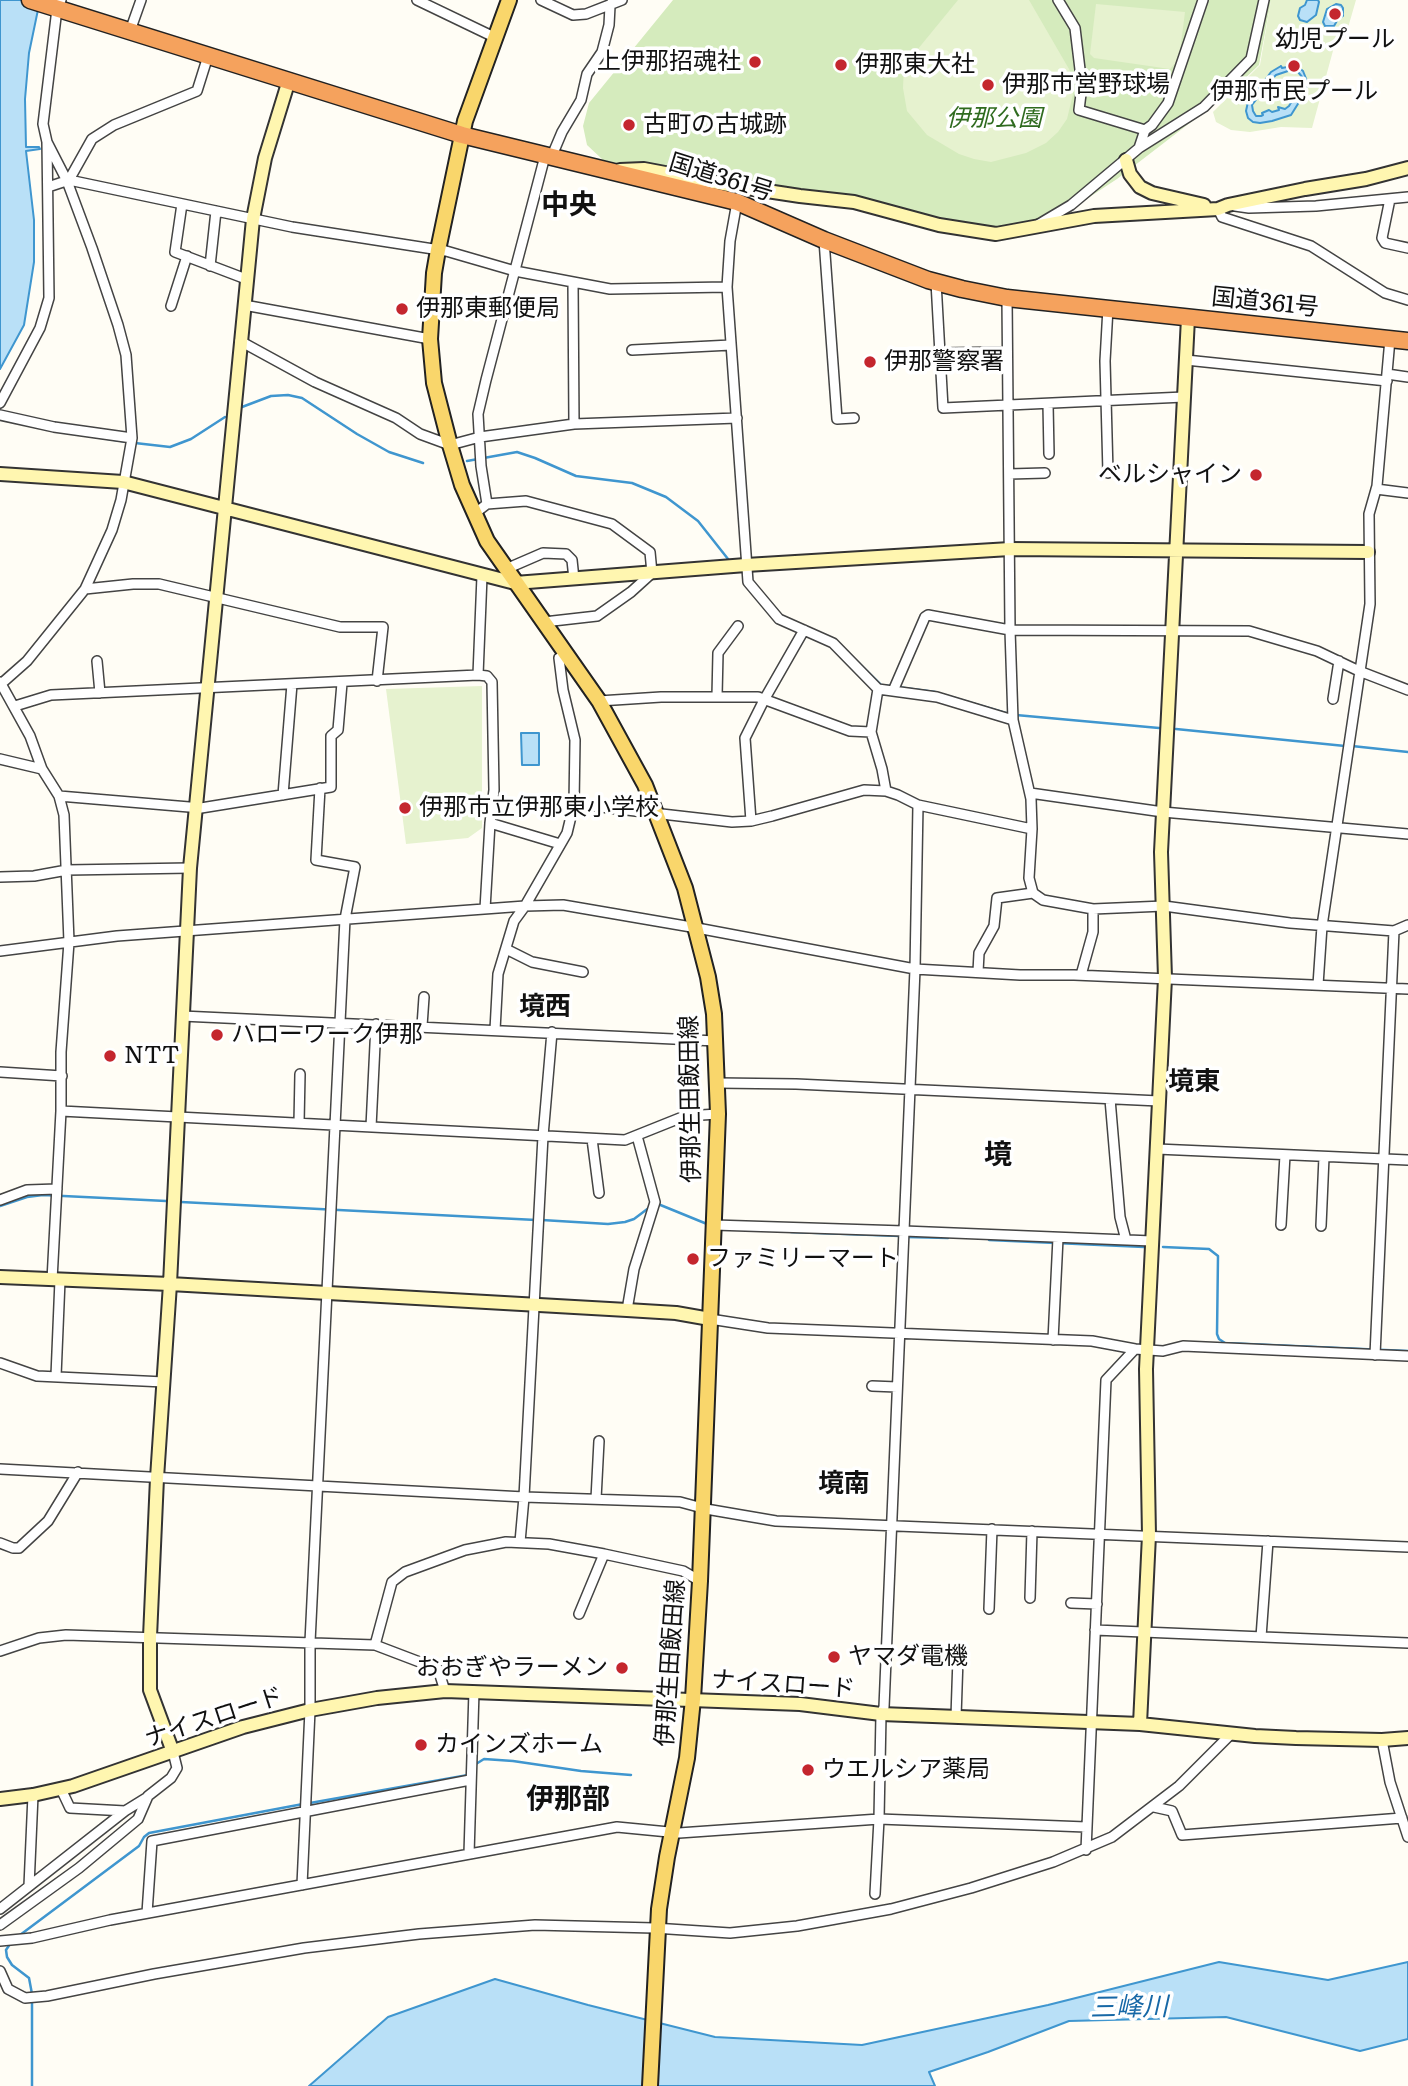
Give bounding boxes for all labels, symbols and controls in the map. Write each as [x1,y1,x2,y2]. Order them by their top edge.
marker: 幼児プール [1327,6,1343,22]
place label: 幼児プール [1275,26,1395,54]
place label: 上伊那招魂社 [597,48,741,76]
place label: 伊那東大社 [855,51,975,79]
marker: 上伊那招魂社 [747,54,763,70]
marker: 伊那東大社 [833,57,849,73]
marker: 伊那市民プール [1286,58,1302,74]
place label: 伊那市営野球場 [1002,71,1170,99]
marker: 伊那市営野球場 [980,77,996,93]
place label: 伊那市民プール [1210,78,1378,106]
park label: 伊那公園 [946,105,1042,133]
place label: 古町の古城跡 [643,111,787,139]
marker: 古町の古城跡 [621,117,637,133]
street label: 国道361号 [665,148,777,208]
district label: 中央 [541,189,597,223]
street label: 国道361号 [1210,283,1320,323]
place label: 伊那東郵便局 [416,295,560,323]
marker: 伊那東郵便局 [394,301,410,317]
place label: 伊那警察署 [884,348,1004,376]
marker: 伊那警察署 [862,354,878,370]
place label: ベルシャイン [1098,461,1242,489]
marker: ベルシャイン [1248,467,1264,483]
place label: 伊那市立伊那東小学校 [419,794,659,822]
marker: 伊那市立伊那東小学校 [397,800,413,816]
district label: 境西 [519,991,571,1023]
street label: 伊那生田飯田線 [675,1015,707,1183]
place label: ハローワーク伊那 [231,1021,423,1049]
marker: ハローワーク伊那 [209,1027,225,1043]
place label: NTT [124,1042,179,1070]
marker: NTT [102,1048,118,1064]
district label: 境東 [1168,1066,1220,1098]
district label: 境 [984,1139,1012,1173]
place label: ファミリーマート [707,1245,899,1273]
marker: ファミリーマート [685,1251,701,1267]
district label: 境南 [818,1468,870,1500]
street label: 伊那生田飯田線 [651,1578,691,1748]
place label: ヤマダ電機 [848,1643,968,1671]
marker: ヤマダ電機 [826,1649,842,1665]
place label: おおぎやラーメン [416,1654,608,1682]
marker: おおぎやラーメン [614,1660,630,1676]
street label: ナイスロード [710,1666,856,1704]
street label: ナイスロード [141,1682,287,1754]
place label: カインズホーム [435,1731,603,1759]
marker: カインズホーム [413,1737,429,1753]
place label: ウエルシア薬局 [822,1756,990,1784]
marker: ウエルシア薬局 [800,1762,816,1778]
district label: 伊那部 [526,1783,610,1817]
water label: 三峰川 [1090,1992,1168,2024]

